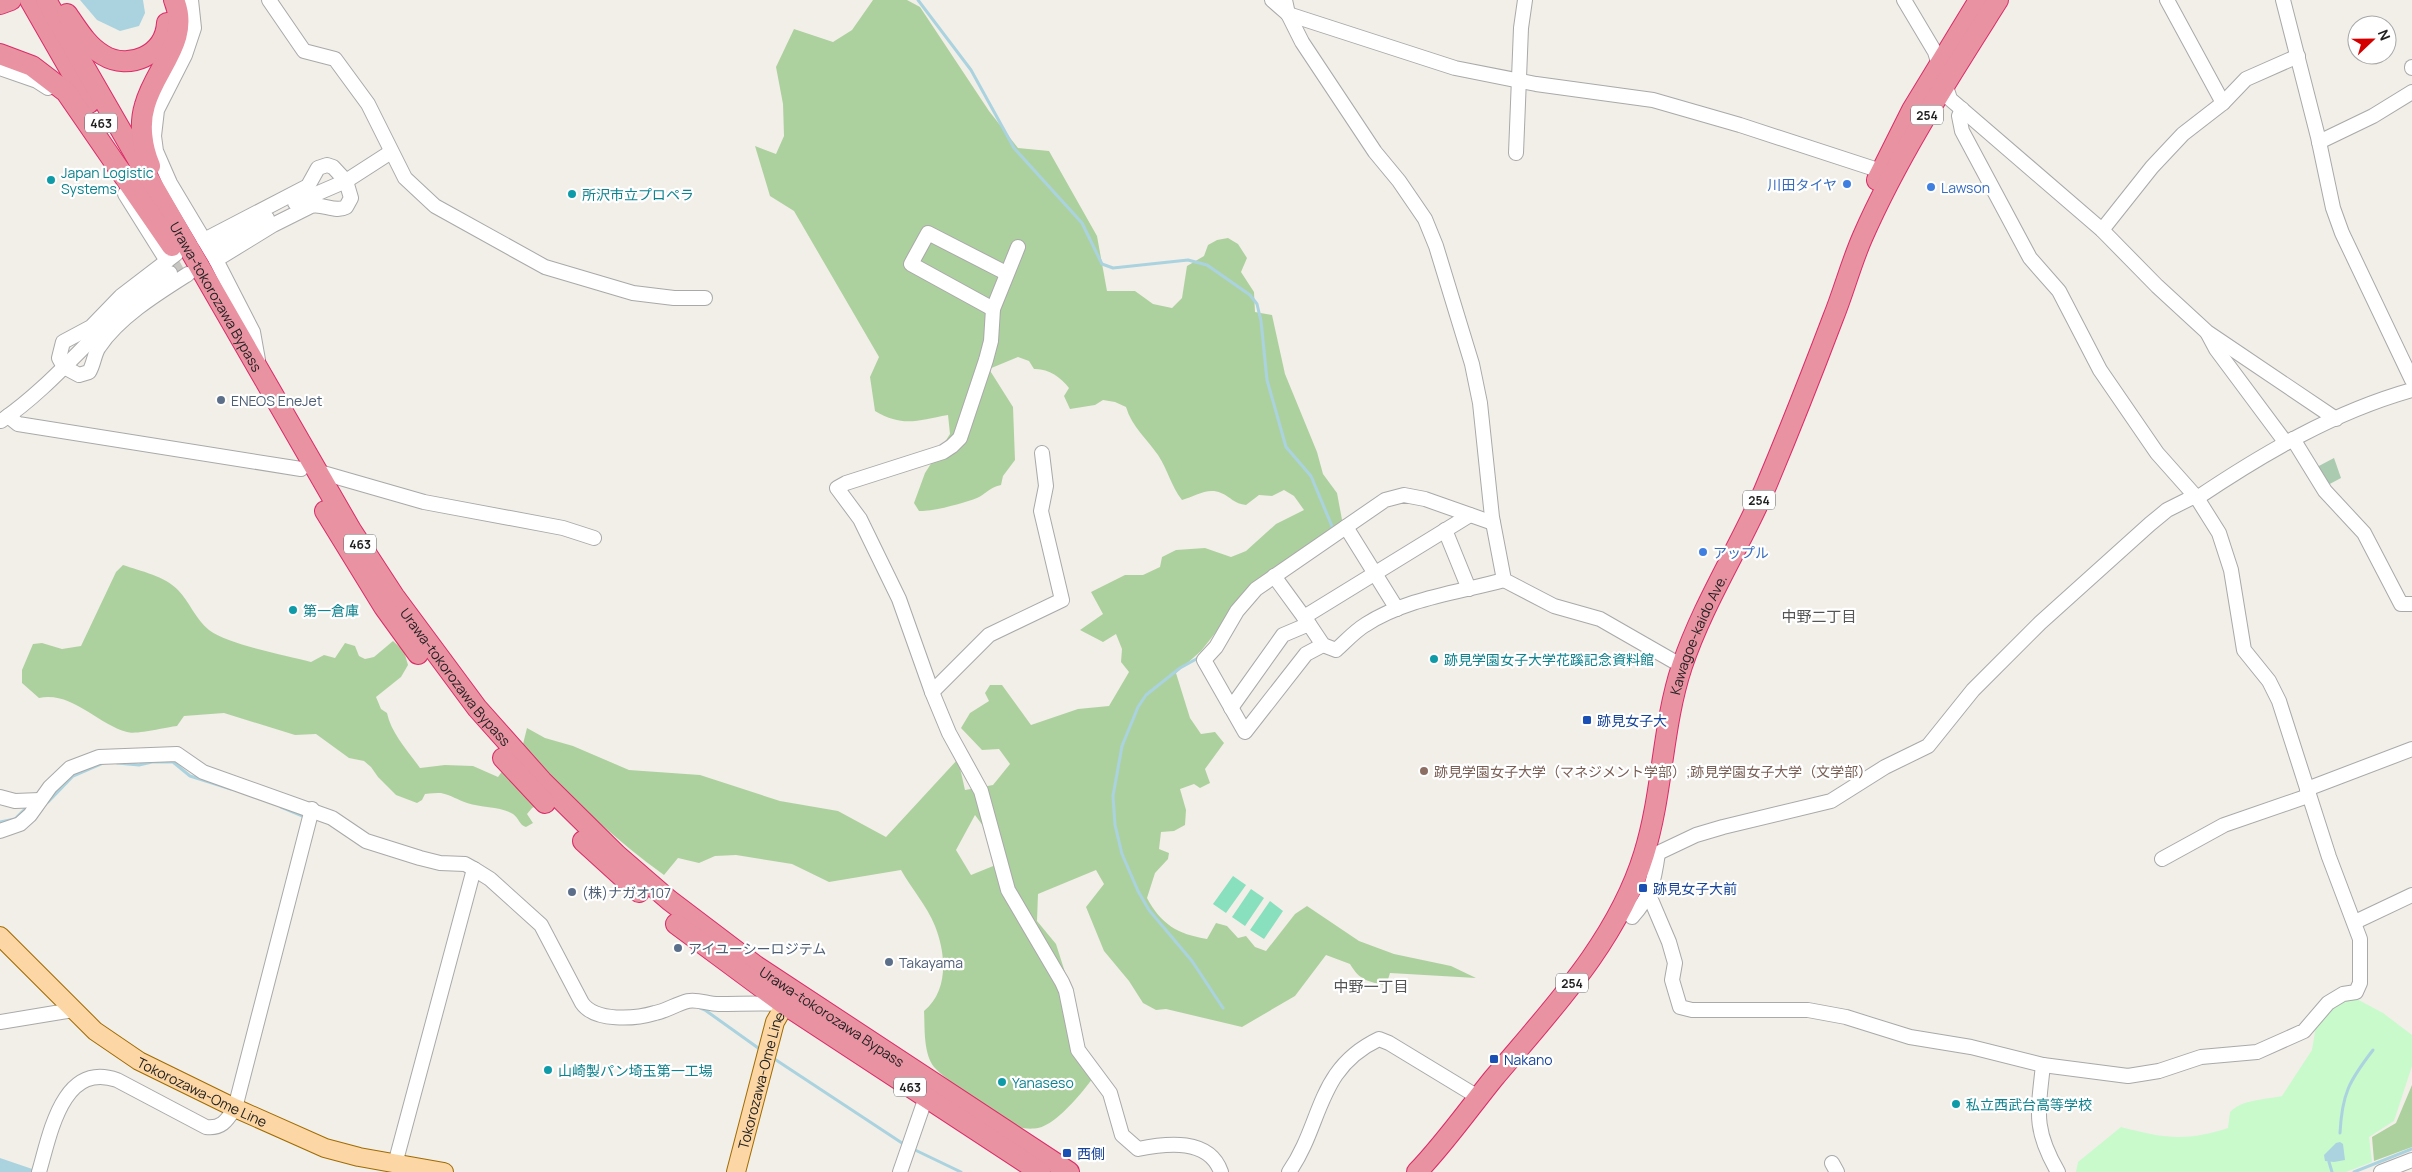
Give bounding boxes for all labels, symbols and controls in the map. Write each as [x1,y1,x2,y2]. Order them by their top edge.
north arrow [2347,15,2397,65]
text: N [2374,27,2395,43]
road number: 254 [1911,106,1943,124]
road number: 463 [85,114,117,132]
place label: Japan Logistic Systems [61,163,154,198]
marker: Japan Logistic Systems [45,174,57,186]
place label: 川田タイヤ [1767,175,1837,194]
marker: 川田タイヤ [1841,178,1853,190]
place label: Lawson [1941,178,1990,197]
marker: Lawson [1925,181,1937,193]
place label: 所沢市立プロペラ [582,185,694,204]
marker: 所沢市立プロペラ [566,188,578,200]
street label: Urawa-tokorozawa Bypass [166,218,267,375]
place label: ENEOS EneJet [231,391,323,410]
marker: ENEOS EneJet [215,394,227,406]
road number: 254 [1743,490,1775,510]
road number: 463 [344,534,376,554]
place label: アップル [1713,543,1769,562]
marker: アップル [1697,546,1709,558]
street label: Kawagoe-kaido Ave. [1665,571,1731,697]
place label: 第一倉庫 [303,601,359,620]
marker: 第一倉庫 [287,604,299,616]
street label: Urawa-tokorozawa Bypass [396,604,516,750]
district label: 中野二丁目 [1781,606,1857,627]
place label: 跡見学園女子大学花蹊記念資料館 [1444,650,1654,669]
marker: 跡見学園女子大学花蹊記念資料館 [1428,653,1440,665]
place label: 跡見女子大 [1597,711,1667,730]
marker: 跡見女子大 [1581,714,1593,726]
place label: 跡見学園女子大学（マネジメント学部）;跡見学園女子大学（文学部） [1434,762,1872,781]
marker: 跡見学園女子大学（マネジメント学部）;跡見学園女子大学（文学部） [1418,765,1430,777]
place label: 跡見女子大前 [1653,879,1737,898]
marker: 跡見女子大前 [1637,882,1649,894]
place label: (株)ナガオ107 [582,883,671,902]
marker: (株)ナガオ107 [566,886,578,898]
place label: アイユーシーロジテム [688,939,826,958]
marker: アイユーシーロジテム [672,942,684,954]
place label: Takayama [899,953,963,972]
marker: Takayama [883,956,895,968]
street label: Urawa-tokorozawa Bypass [756,962,908,1071]
road number: 254 [1556,974,1588,992]
district label: 中野一丁目 [1333,976,1409,997]
street label: Tokorozawa-Ome Line [733,1008,789,1151]
place label: Nakano [1504,1050,1553,1069]
street label: Tokorozawa-Ome Line [134,1052,270,1131]
marker: Nakano [1488,1053,1500,1065]
place label: 山崎製パン埼玉第一工場 [558,1061,713,1080]
marker: 山崎製パン埼玉第一工場 [542,1064,554,1076]
place label: Yanaseso [1012,1073,1074,1092]
marker: Yanaseso [996,1076,1008,1088]
road number: 463 [894,1078,926,1096]
place label: 私立西武台高等学校 [1966,1095,2092,1114]
marker: 私立西武台高等学校 [1950,1098,1962,1110]
place label: 西側 [1077,1144,1105,1163]
marker: 西側 [1061,1147,1073,1159]

